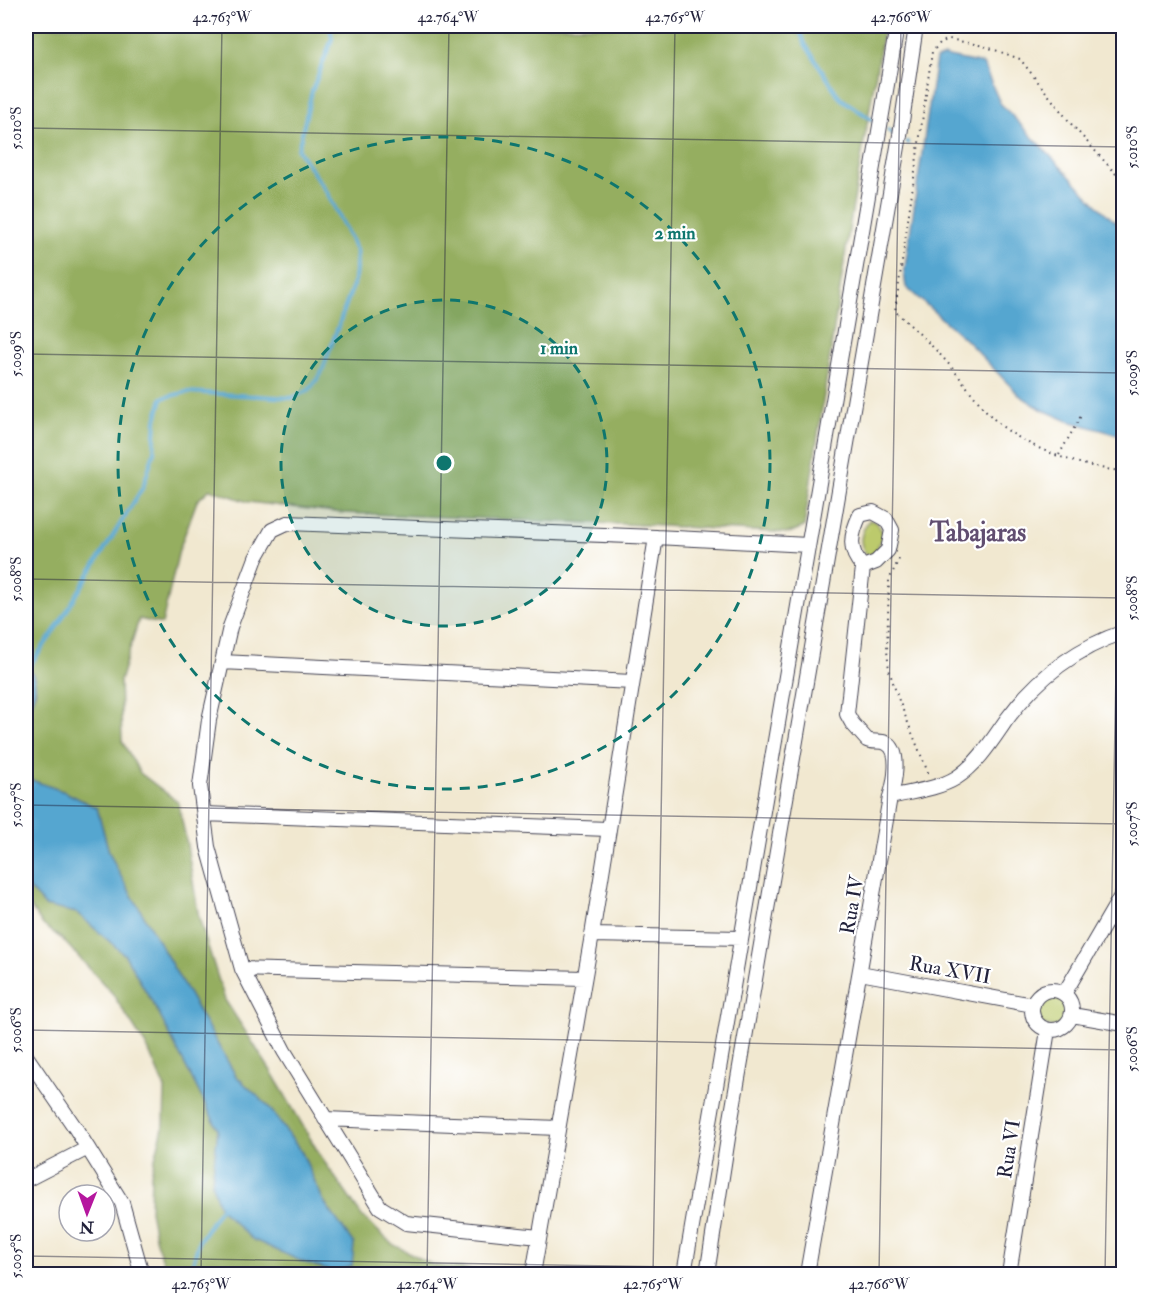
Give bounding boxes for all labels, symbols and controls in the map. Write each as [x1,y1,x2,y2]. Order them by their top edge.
text: 42.763°W [193,8,252,27]
text: 42.764°W [417,8,479,27]
text: 42.765°W [645,8,706,27]
text: 42.766°W [871,8,932,27]
text: 5.010°S [7,106,26,150]
text: 5.010°S [1123,125,1142,169]
text: 2 min [655,222,696,245]
text: 5.009°S [7,331,26,377]
text: 1 min [540,337,579,360]
text: 5.009°S [1123,350,1142,396]
centre of rings [434,453,454,473]
district label: Tabajaras [929,517,1026,549]
text: 5.008°S [7,556,26,602]
text: 5.008°S [1123,575,1142,621]
text: 5.007°S [7,782,26,828]
text: 5.007°S [1123,801,1142,847]
street label: Rua IV [835,873,870,936]
street label: Rua XVII [907,951,993,989]
text: 5.006°S [7,1007,26,1053]
text: 5.006°S [1123,1026,1142,1072]
street label: Rua VI [992,1118,1026,1180]
north arrow [57,1183,117,1243]
text: N [79,1217,95,1237]
text: 5.005°S [7,1234,26,1278]
text: 42.763°W [172,1275,231,1294]
text: 42.764°W [396,1275,458,1294]
text: 42.765°W [623,1275,684,1294]
text: 42.766°W [849,1275,910,1294]

